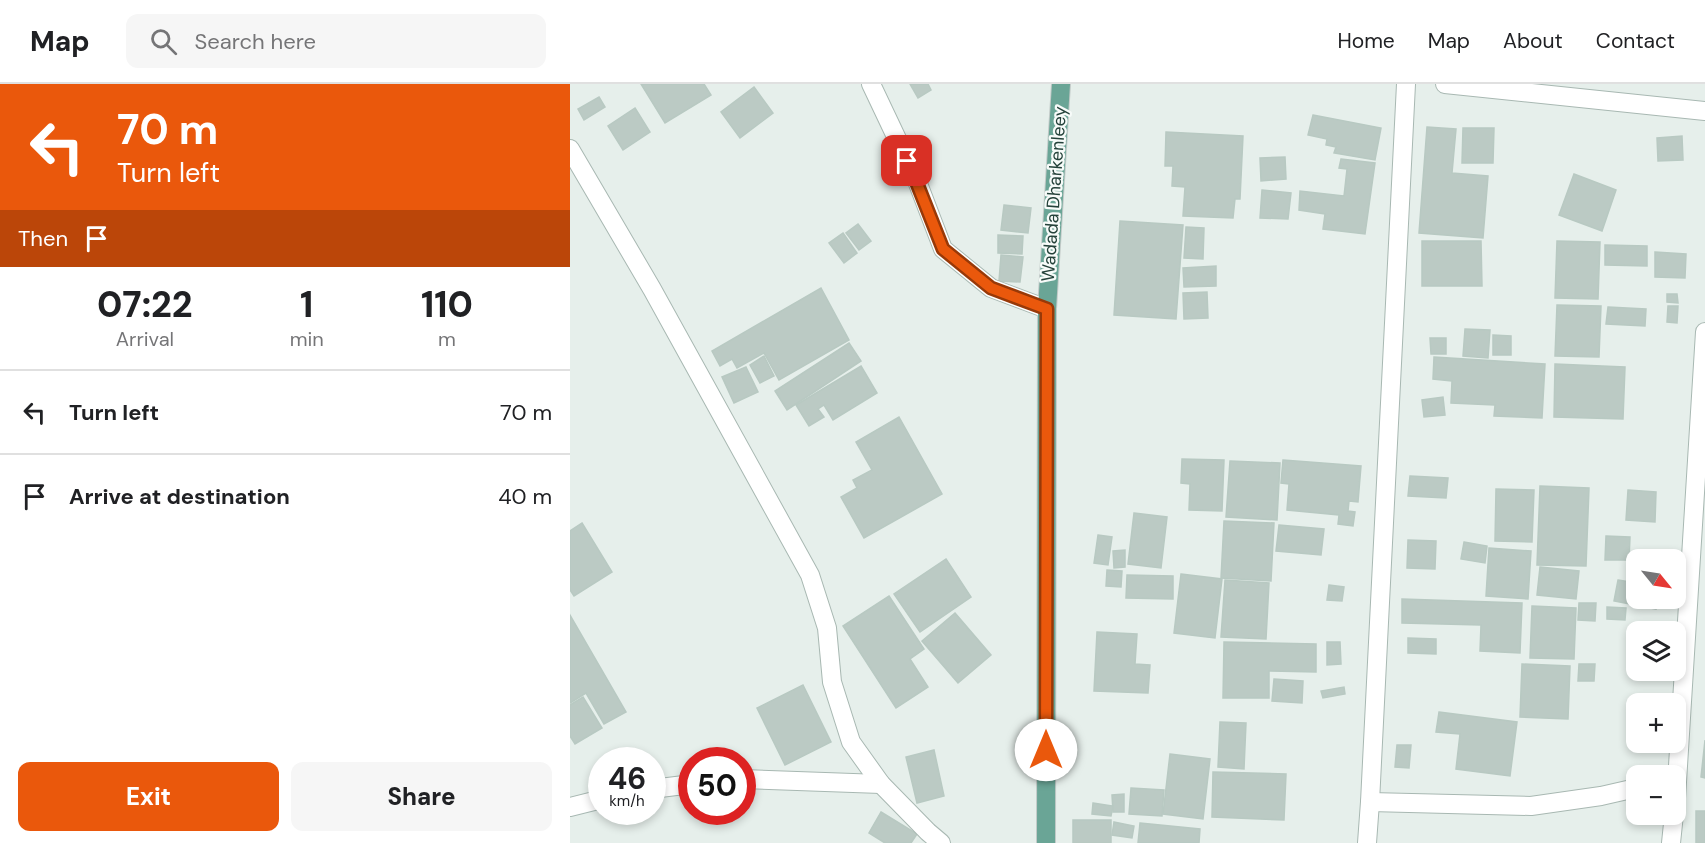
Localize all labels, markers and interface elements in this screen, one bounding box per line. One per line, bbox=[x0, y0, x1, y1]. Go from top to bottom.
search box bbox=[126, 14, 546, 68]
text: Map bbox=[30, 23, 90, 60]
icon: search bbox=[147, 25, 180, 58]
text: Search here bbox=[195, 27, 316, 56]
text: Home bbox=[1337, 27, 1395, 55]
text: Map bbox=[1428, 27, 1470, 55]
text: About bbox=[1503, 27, 1563, 55]
text: Contact bbox=[1596, 27, 1675, 55]
text: 70 m bbox=[117, 102, 218, 157]
street label: Wadada Dharkenleey bbox=[1036, 106, 1072, 282]
icon: left bbox=[18, 108, 96, 186]
pin bbox=[881, 135, 932, 186]
icon: arrive bbox=[890, 144, 923, 177]
text: Turn left bbox=[117, 155, 220, 190]
icon: arrive bbox=[80, 222, 113, 255]
text: Then bbox=[18, 224, 68, 253]
text: 07:22 bbox=[97, 281, 193, 328]
text: 1 bbox=[300, 281, 313, 328]
text: 110 bbox=[421, 281, 473, 328]
text: Arrival bbox=[116, 326, 174, 352]
text: min bbox=[290, 326, 324, 352]
text: m bbox=[438, 326, 456, 352]
icon: left bbox=[18, 396, 51, 429]
text: Turn left bbox=[69, 398, 159, 427]
text: 70 m bbox=[500, 398, 552, 427]
icon: arrive bbox=[18, 480, 51, 513]
text: Arrive at destination bbox=[69, 482, 290, 511]
text: 40 m bbox=[498, 482, 552, 511]
north arrow bbox=[1626, 549, 1686, 609]
map controls bbox=[1626, 549, 1686, 825]
button: layers bbox=[1626, 621, 1686, 681]
button: + bbox=[1626, 693, 1686, 753]
position arrow bbox=[1014, 718, 1078, 782]
speed limit sign: 50 bbox=[678, 747, 756, 825]
text: 46 bbox=[608, 759, 646, 798]
button: Exit bbox=[18, 762, 279, 831]
button: Share bbox=[291, 762, 552, 831]
button: − bbox=[1626, 765, 1686, 825]
text: km/h bbox=[609, 791, 645, 811]

